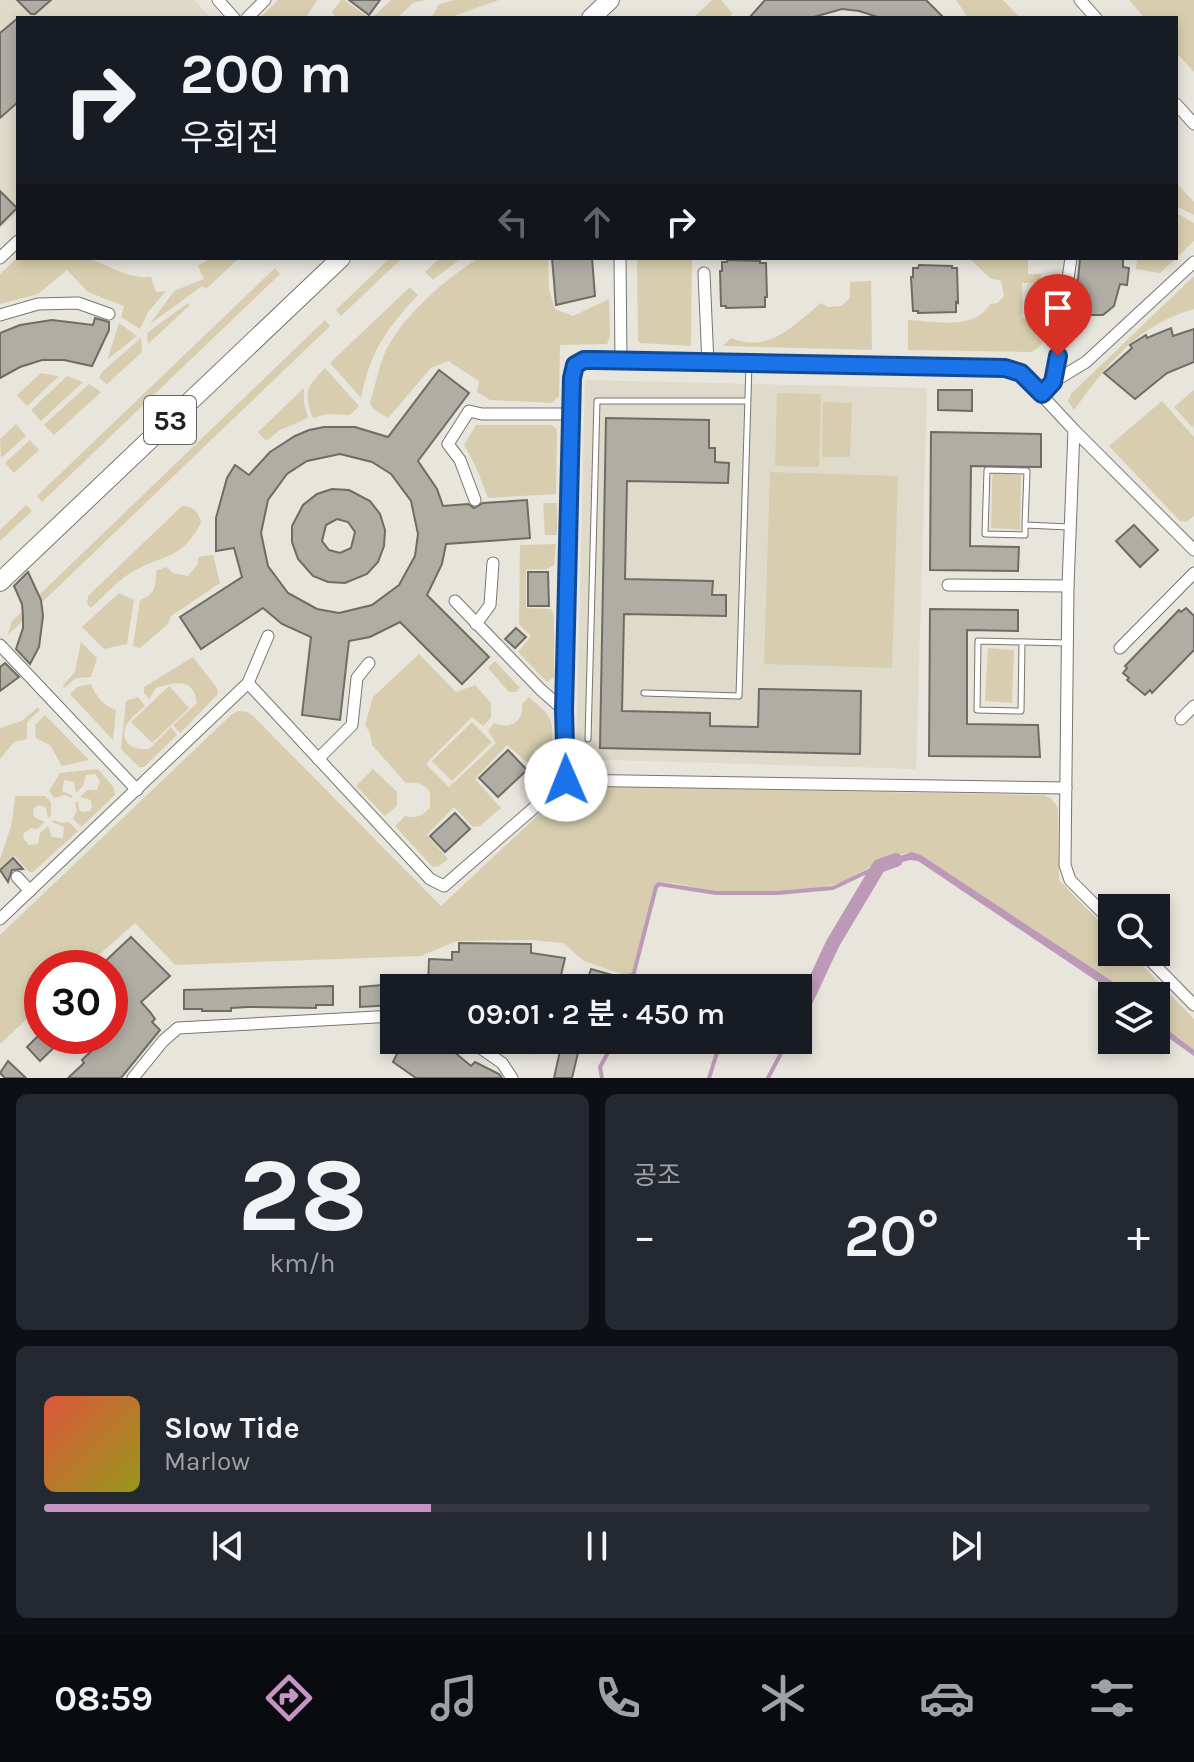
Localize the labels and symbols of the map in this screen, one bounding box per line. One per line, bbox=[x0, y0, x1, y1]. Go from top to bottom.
pin bbox=[1024, 274, 1092, 356]
road number: 53 bbox=[144, 396, 196, 444]
position arrow bbox=[524, 738, 608, 822]
speed limit sign: 30 bbox=[24, 950, 128, 1054]

